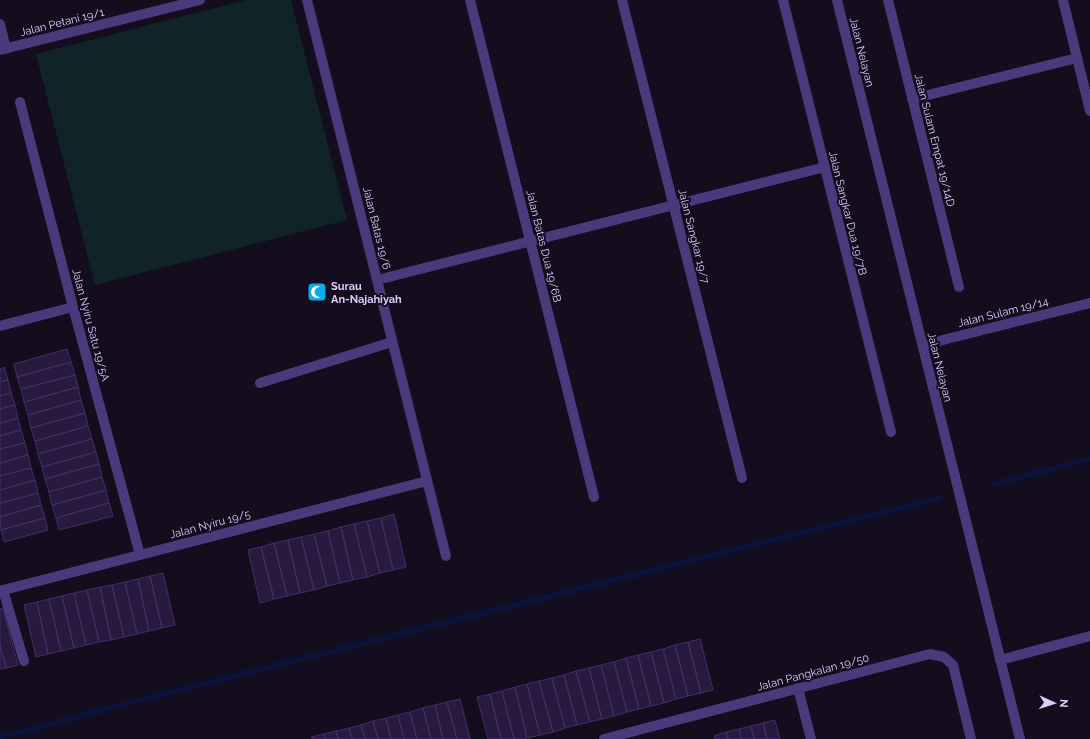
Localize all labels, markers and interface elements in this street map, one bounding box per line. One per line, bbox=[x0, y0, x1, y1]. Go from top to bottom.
street label: Jalan Petani 19/1 bbox=[19, 6, 106, 39]
street label: Jalan Nelayan bbox=[847, 16, 876, 88]
street label: Jalan Sulam Empat 19/14D bbox=[912, 72, 957, 208]
street label: Jalan Sangkar Dua 19/7B bbox=[826, 150, 869, 277]
street label: Jalan Batas 19/6 bbox=[360, 185, 393, 271]
street label: Jalan Sangkar 19/7 bbox=[675, 187, 712, 285]
street label: Jalan Batas Dua 19/6B bbox=[523, 189, 564, 304]
street label: Jalan Nyiru Satu 19/5A bbox=[69, 267, 112, 383]
place label: Surau An-Najahiyah bbox=[331, 280, 402, 306]
mosque icon: Surau An-Najahiyah bbox=[306, 281, 328, 303]
street label: Jalan Sulam 19/14 bbox=[957, 295, 1050, 330]
street label: Jalan Nelayan bbox=[925, 331, 954, 403]
street label: Jalan Nyiru 19/5 bbox=[168, 507, 252, 541]
street label: Jalan Pangkalan 19/50 bbox=[756, 651, 871, 694]
north arrow bbox=[1034, 683, 1074, 723]
text: N bbox=[1057, 699, 1070, 708]

